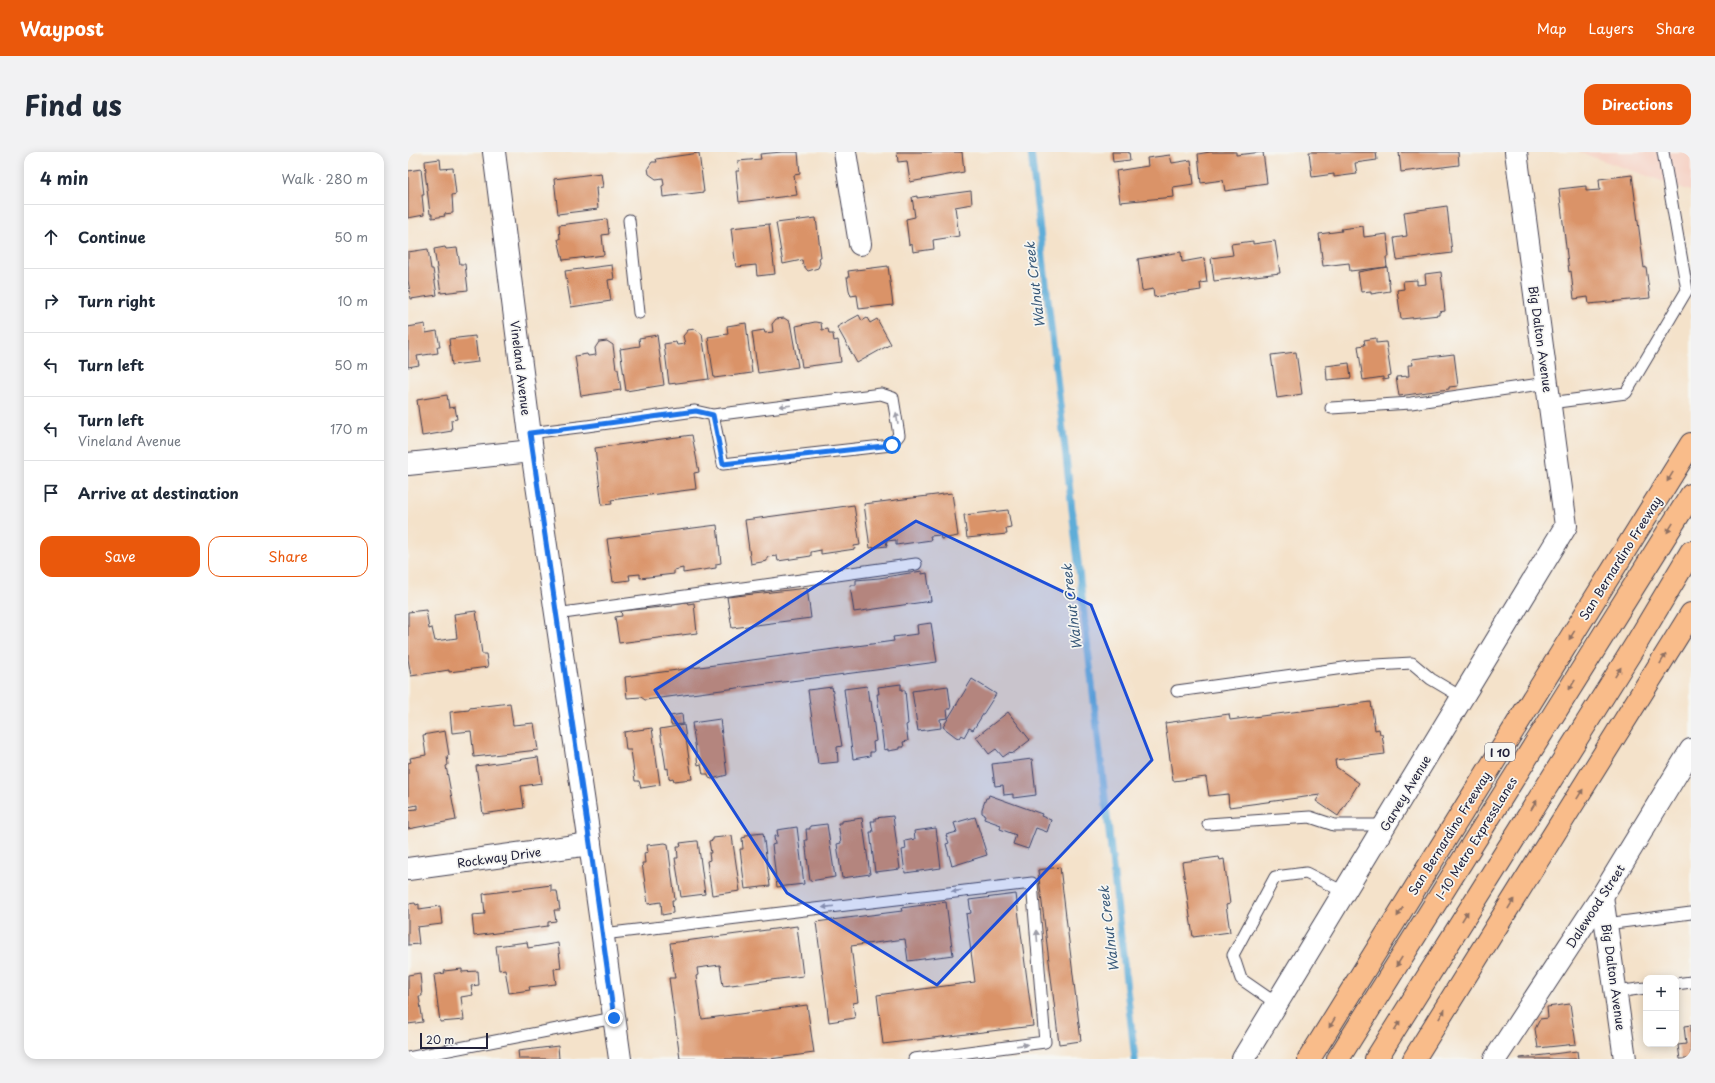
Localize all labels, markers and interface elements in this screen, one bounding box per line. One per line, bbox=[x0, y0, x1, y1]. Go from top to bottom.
text: Waypost bbox=[20, 14, 104, 42]
text: Map bbox=[1537, 18, 1567, 39]
text: Layers bbox=[1589, 18, 1634, 39]
text: Share bbox=[1656, 18, 1695, 39]
text: Find us bbox=[24, 83, 122, 126]
button: Directions bbox=[1584, 84, 1691, 125]
text: 4 min bbox=[40, 165, 88, 191]
text: Walk · 280 m bbox=[281, 169, 368, 188]
text: Continue bbox=[78, 225, 146, 248]
icon: ahead bbox=[40, 226, 62, 248]
text: 50 m bbox=[334, 227, 368, 246]
water label: Walnut Creek bbox=[1019, 240, 1049, 329]
street label: Big Dalton Avenue bbox=[1525, 285, 1557, 394]
text: Turn right bbox=[78, 289, 155, 312]
icon: right bbox=[40, 290, 62, 312]
text: 10 m bbox=[338, 291, 368, 310]
street label: Vineland Avenue bbox=[506, 320, 536, 417]
text: Turn left bbox=[78, 353, 144, 376]
icon: left bbox=[40, 354, 62, 376]
text: 50 m bbox=[334, 355, 368, 374]
one-way arrow bbox=[779, 403, 791, 409]
text: Turn left bbox=[78, 408, 144, 431]
one-way arrow bbox=[894, 412, 900, 425]
icon: left bbox=[40, 418, 62, 440]
text: 170 m bbox=[330, 419, 368, 438]
text: Vineland Avenue bbox=[78, 431, 181, 450]
route start bbox=[883, 436, 901, 454]
one-way arrow bbox=[1667, 472, 1674, 483]
text: Arrive at destination bbox=[78, 481, 239, 504]
icon: arrive bbox=[40, 482, 62, 504]
street label: San Bernardino Freeway bbox=[1574, 493, 1666, 623]
one-way arrow bbox=[1667, 522, 1674, 534]
button: Save bbox=[40, 536, 200, 577]
button: Share bbox=[208, 536, 368, 577]
water label: Walnut Creek bbox=[1056, 562, 1086, 651]
one-way arrow bbox=[1569, 630, 1576, 641]
one-way arrow bbox=[1659, 654, 1667, 664]
one-way arrow bbox=[1615, 666, 1622, 677]
one-way arrow bbox=[1568, 680, 1576, 691]
road number: I 10 bbox=[1485, 743, 1515, 761]
street label: Garvey Avenue bbox=[1375, 751, 1435, 835]
street label: San Bernardino Freeway bbox=[1403, 768, 1495, 898]
street label: I-10 Metro ExpressLanes bbox=[1431, 773, 1521, 903]
one-way arrow bbox=[1576, 789, 1584, 799]
one-way arrow bbox=[1531, 799, 1538, 811]
street label: Rockway Drive bbox=[456, 842, 542, 872]
street label: Dalewood Street bbox=[1561, 861, 1629, 951]
water label: Walnut Creek bbox=[1093, 884, 1123, 973]
one-way arrow bbox=[951, 888, 963, 895]
one-way arrow bbox=[1507, 899, 1515, 909]
one-way arrow bbox=[822, 904, 834, 910]
one-way arrow bbox=[1397, 906, 1404, 918]
one-way arrow bbox=[1462, 910, 1469, 921]
street label: Big Dalton Avenue bbox=[1598, 923, 1630, 1032]
one-way arrow bbox=[1033, 930, 1040, 942]
one-way arrow bbox=[1395, 957, 1403, 967]
map controls bbox=[1643, 975, 1679, 1047]
button: + bbox=[1643, 975, 1679, 1011]
route end bbox=[605, 1009, 623, 1027]
one-way arrow bbox=[1438, 1009, 1446, 1019]
button: − bbox=[1643, 1011, 1679, 1047]
one-way arrow bbox=[1328, 1017, 1335, 1029]
one-way arrow bbox=[1393, 1020, 1400, 1032]
scale bar bbox=[420, 1031, 488, 1050]
text: 20 m bbox=[426, 1031, 454, 1048]
one-way arrow bbox=[1016, 1042, 1028, 1049]

